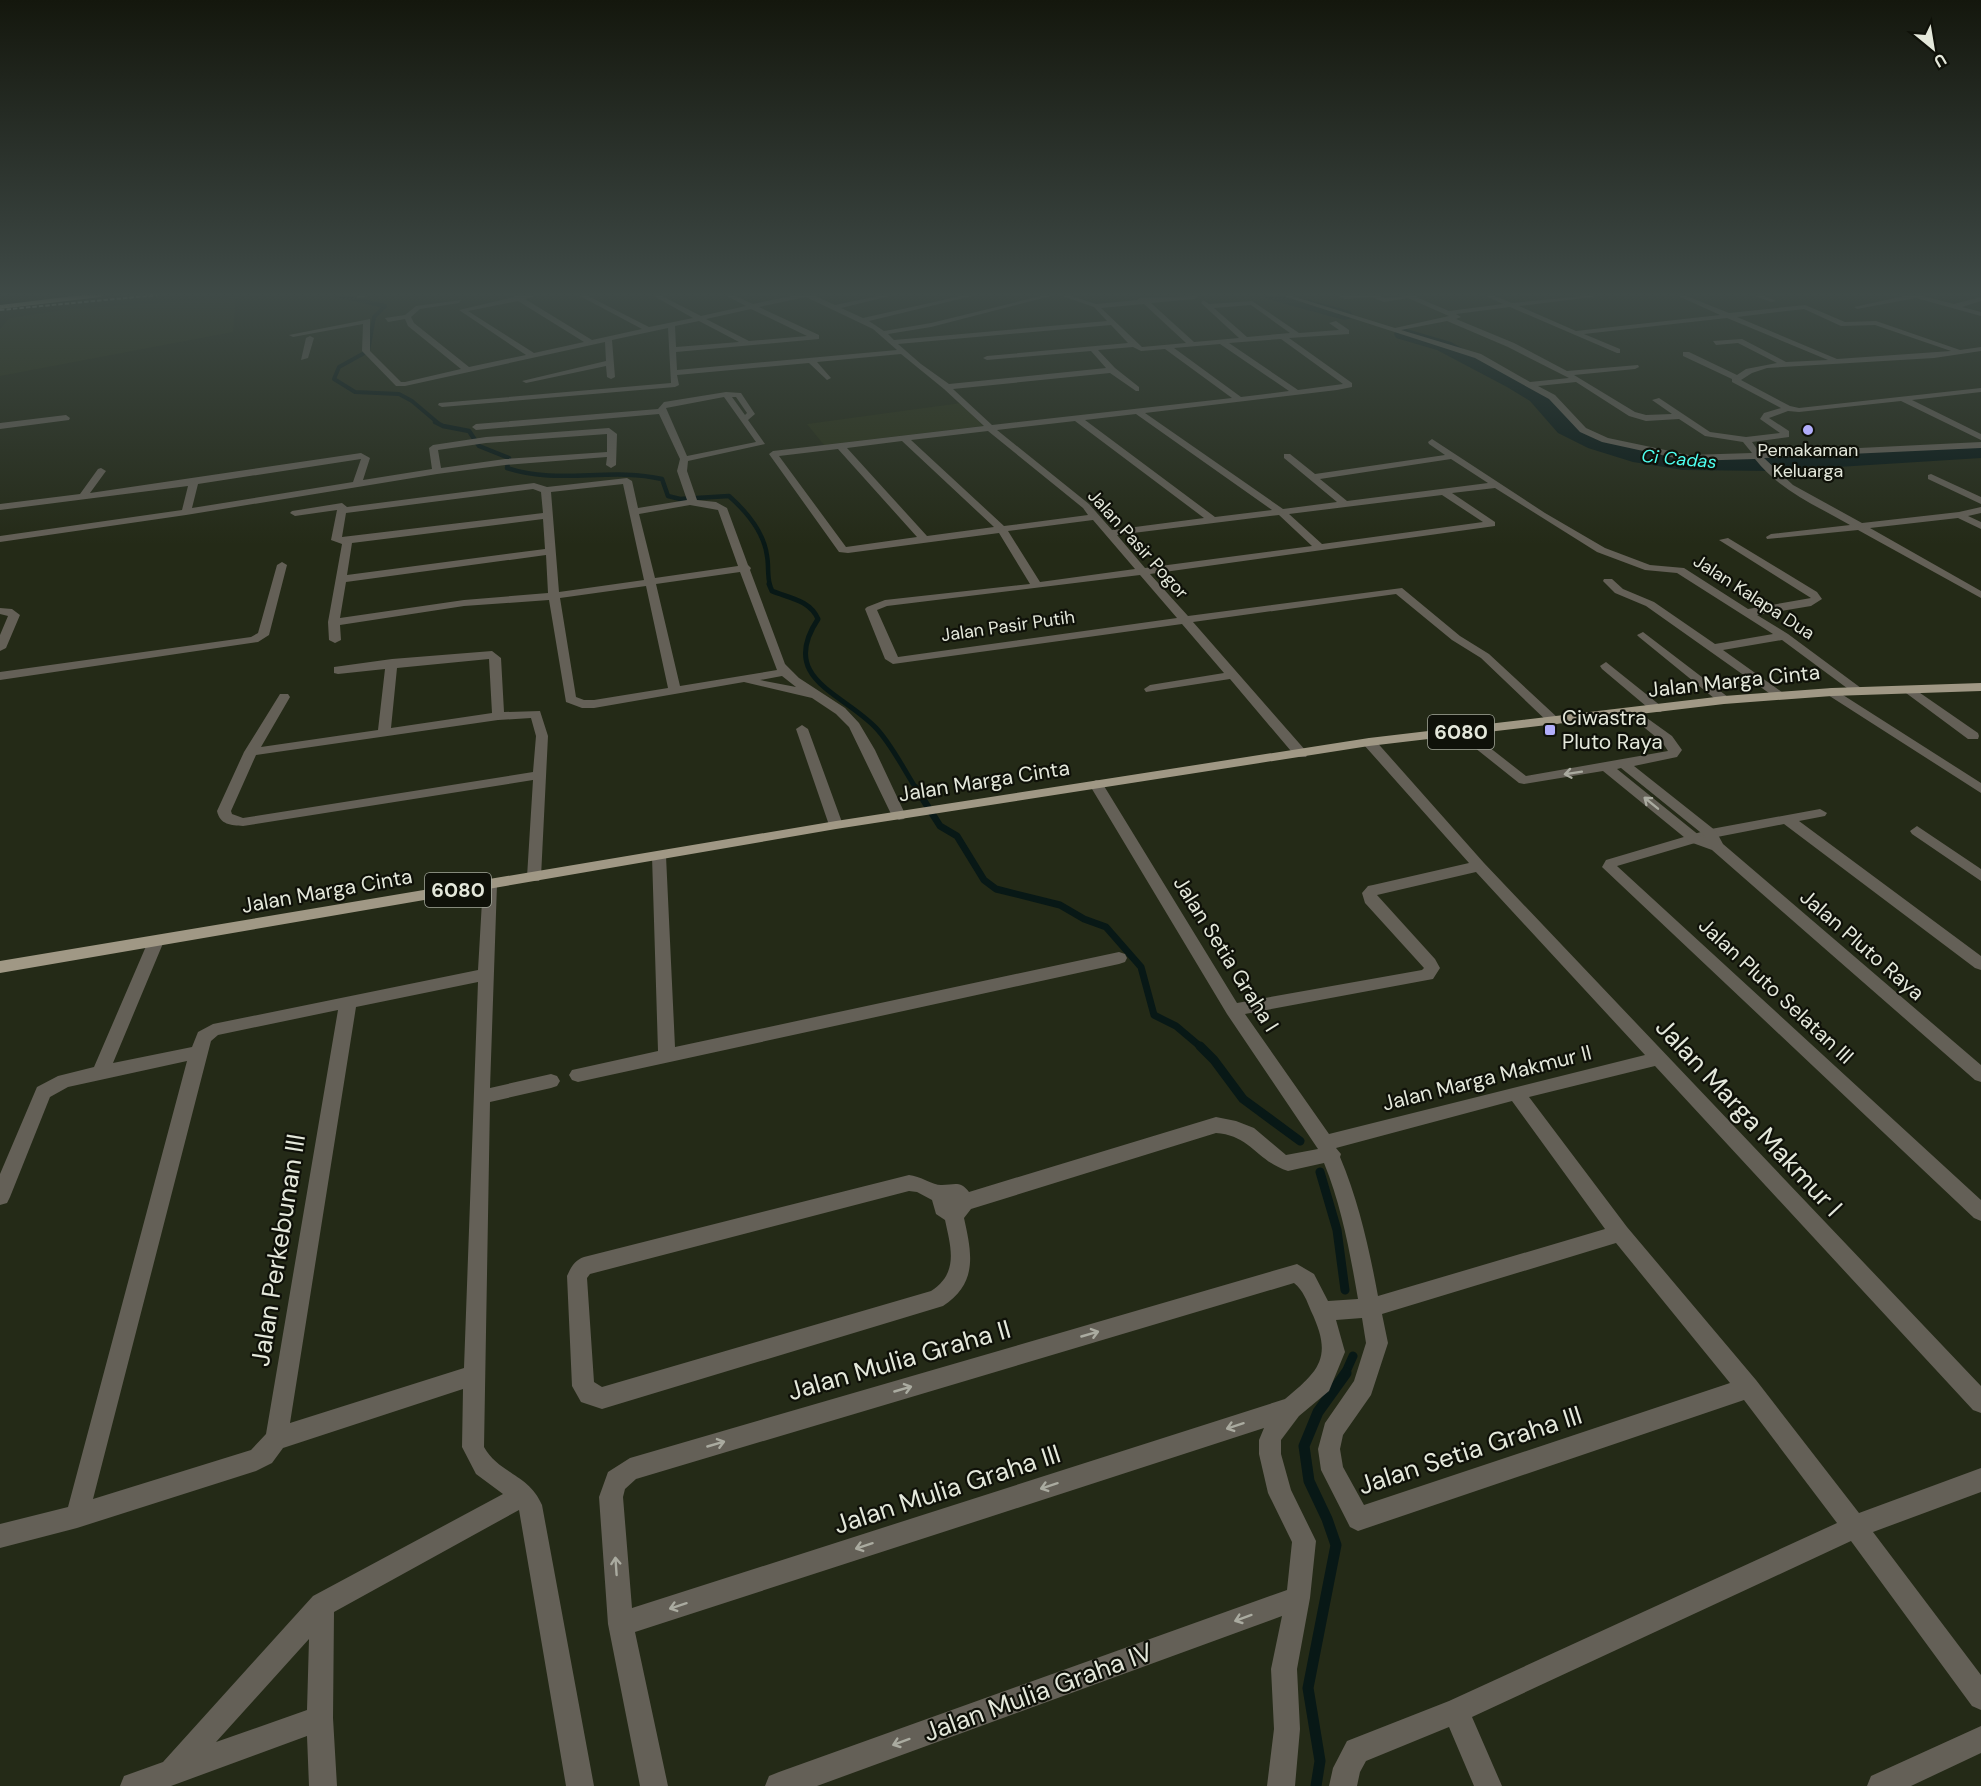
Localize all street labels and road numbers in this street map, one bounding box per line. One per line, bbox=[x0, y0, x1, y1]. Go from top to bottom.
street label: Jalan Pasir Pogor bbox=[1082, 484, 1194, 604]
street label: Jalan Kalapa Dua bbox=[1689, 549, 1819, 645]
street label: Jalan Pasir Putih bbox=[940, 605, 1076, 647]
street label: Jalan Marga Cinta bbox=[1647, 658, 1821, 704]
road number: 6080 bbox=[1428, 715, 1494, 749]
street label: Jalan Marga Cinta bbox=[896, 754, 1072, 808]
street label: Jalan Marga Cinta bbox=[239, 862, 415, 920]
street label: Jalan Setia Graha I bbox=[1167, 871, 1285, 1037]
road number: 6080 bbox=[425, 873, 491, 907]
street label: Jalan Pluto Raya bbox=[1794, 883, 1930, 1007]
street label: Jalan Pluto Selatan III bbox=[1692, 912, 1860, 1070]
street label: Jalan Marga Makmur I bbox=[1648, 1010, 1850, 1224]
street label: Jalan Marga Makmur II bbox=[1379, 1038, 1595, 1118]
street label: Jalan Perkebunan III bbox=[243, 1131, 313, 1369]
street label: Jalan Mulia Graha II bbox=[784, 1312, 1014, 1408]
street label: Jalan Setia Graha III bbox=[1354, 1398, 1586, 1502]
street label: Jalan Mulia Graha III bbox=[829, 1436, 1065, 1542]
street label: Jalan Mulia Graha IV bbox=[919, 1635, 1157, 1749]

